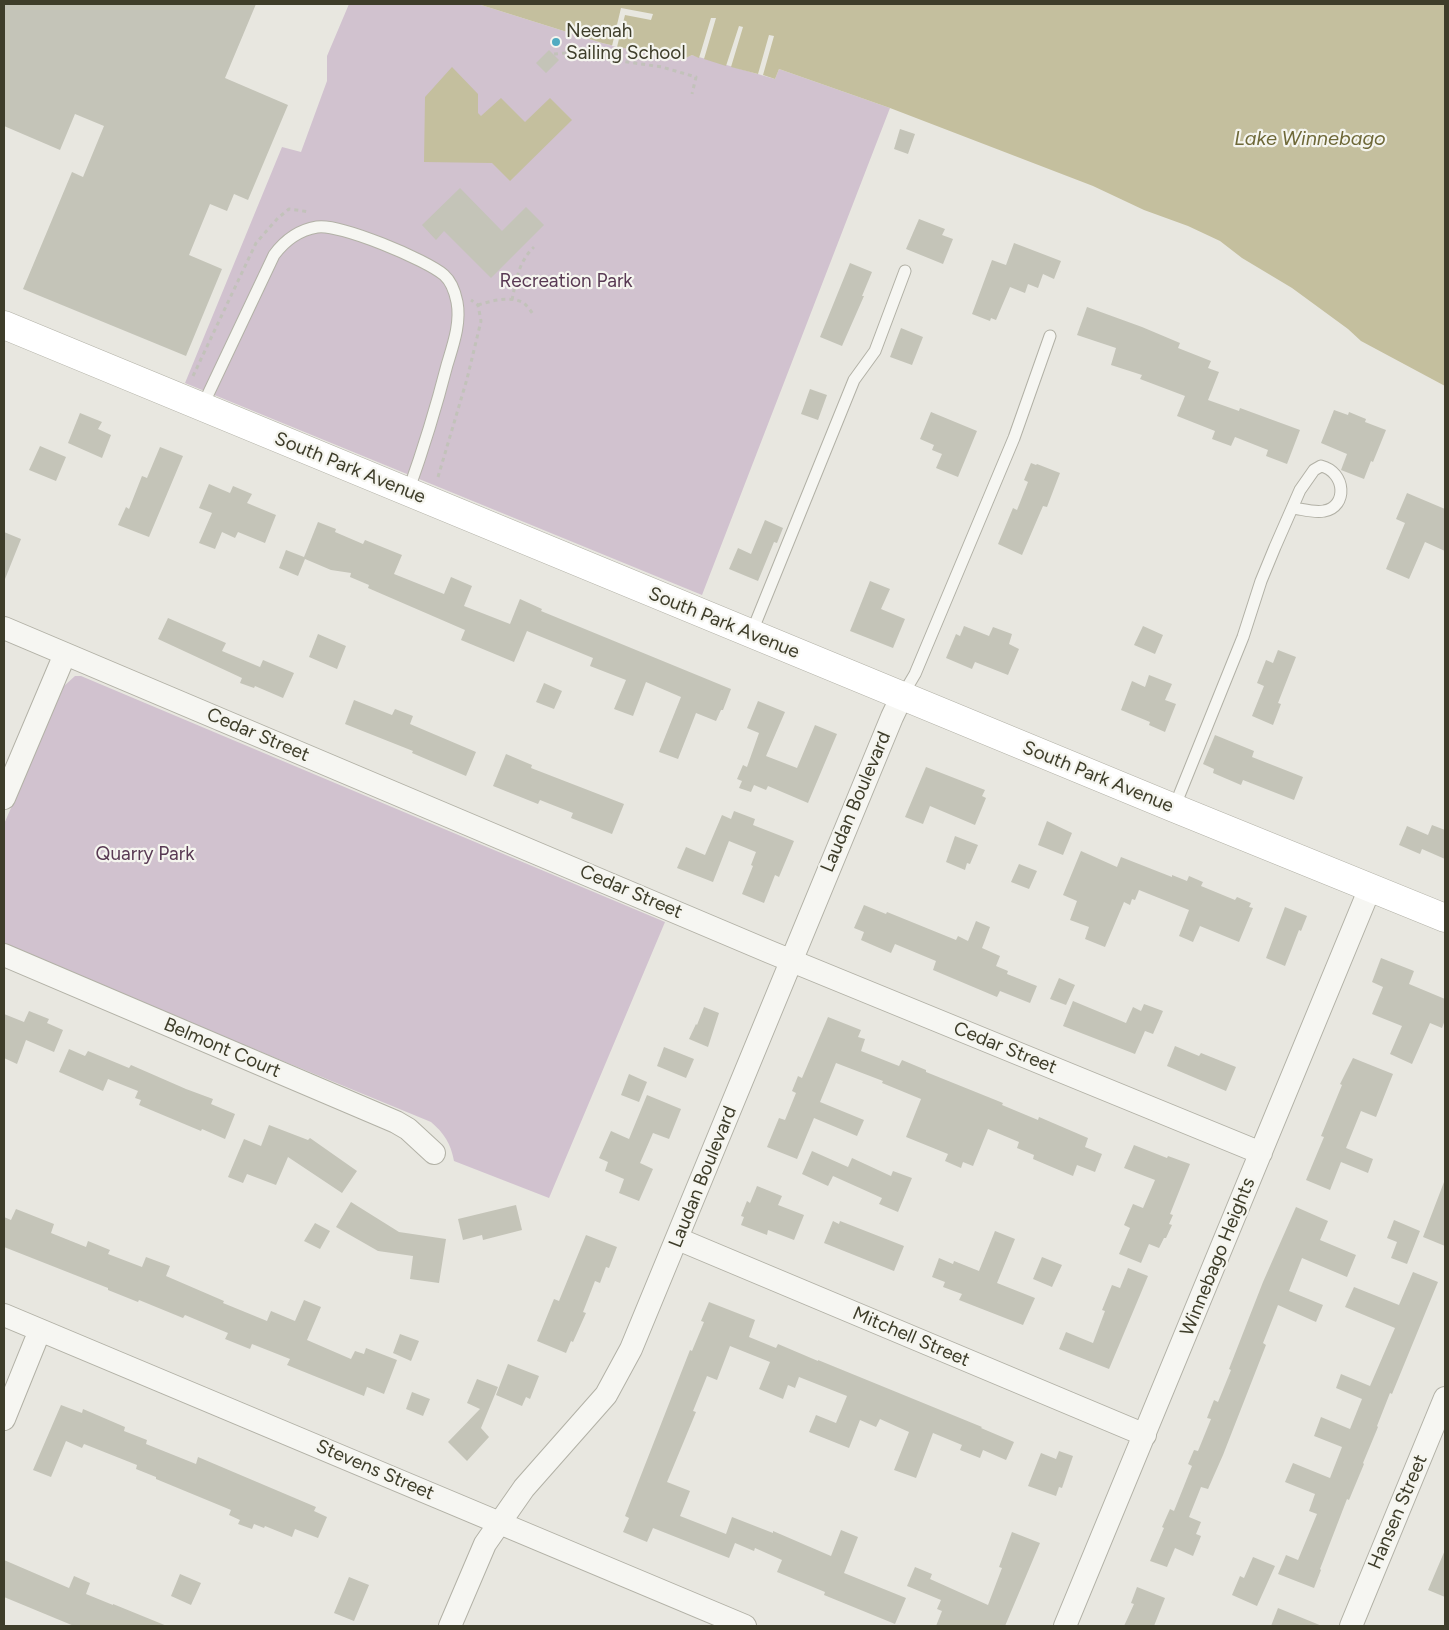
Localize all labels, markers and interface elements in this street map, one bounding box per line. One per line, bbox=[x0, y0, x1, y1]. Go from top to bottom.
place label: Neenah Sailing School bbox=[566, 20, 686, 64]
marker: Neenah Sailing School bbox=[550, 36, 562, 48]
water label: Lake Winnebago bbox=[1234, 127, 1386, 151]
park label: Recreation Park bbox=[499, 270, 633, 292]
street label: South Park Avenue bbox=[271, 427, 429, 509]
street label: South Park Avenue bbox=[645, 582, 803, 664]
street label: Cedar Street bbox=[203, 703, 313, 767]
street label: Laudan Boulevard bbox=[816, 728, 896, 876]
street label: South Park Avenue bbox=[1019, 736, 1177, 818]
park label: Quarry Park bbox=[96, 843, 194, 865]
street label: Cedar Street bbox=[576, 860, 686, 924]
street label: Belmont Court bbox=[160, 1013, 284, 1083]
street label: Cedar Street bbox=[950, 1017, 1060, 1079]
street label: Laudan Boulevard bbox=[664, 1103, 742, 1251]
street label: Winnebago Heights bbox=[1176, 1174, 1260, 1340]
street label: Mitchell Street bbox=[849, 1302, 973, 1372]
street label: Stevens Street bbox=[312, 1435, 438, 1505]
street label: Hansen Street bbox=[1364, 1451, 1432, 1573]

